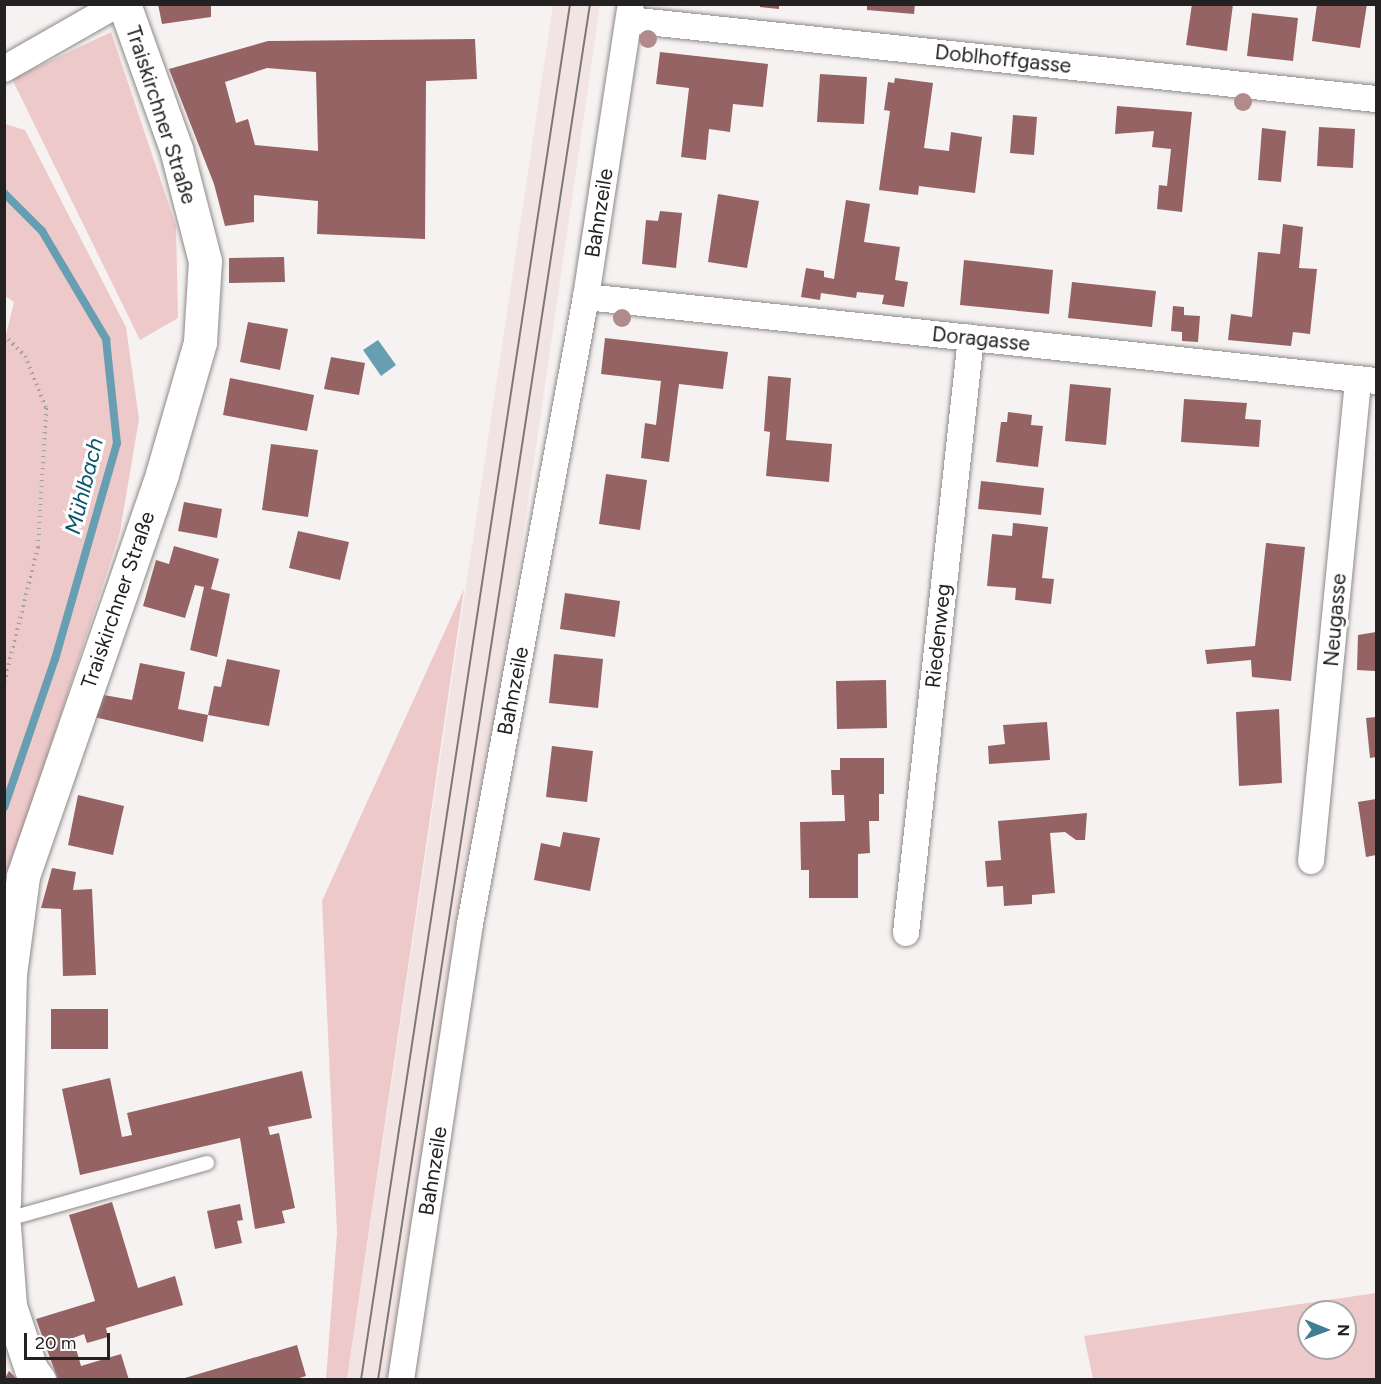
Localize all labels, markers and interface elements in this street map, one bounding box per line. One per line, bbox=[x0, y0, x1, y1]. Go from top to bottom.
street label: Traiskirchner Straße bbox=[120, 23, 202, 207]
street label: Doblhoffgasse bbox=[934, 39, 1072, 79]
street label: Bahnzeile bbox=[580, 167, 618, 259]
street label: Doragasse bbox=[931, 321, 1031, 357]
water label: Mühlbach bbox=[59, 435, 109, 537]
street label: Traiskirchner Straße bbox=[76, 508, 160, 692]
street label: Neugasse bbox=[1318, 572, 1352, 668]
street label: Riedenweg bbox=[920, 583, 956, 689]
street label: Bahnzeile bbox=[492, 645, 534, 737]
street label: Bahnzeile bbox=[414, 1125, 452, 1217]
north arrow bbox=[1297, 1300, 1357, 1360]
scale bar bbox=[27, 1321, 112, 1359]
text: N bbox=[1334, 1324, 1353, 1337]
text: 20 m bbox=[35, 1332, 76, 1354]

